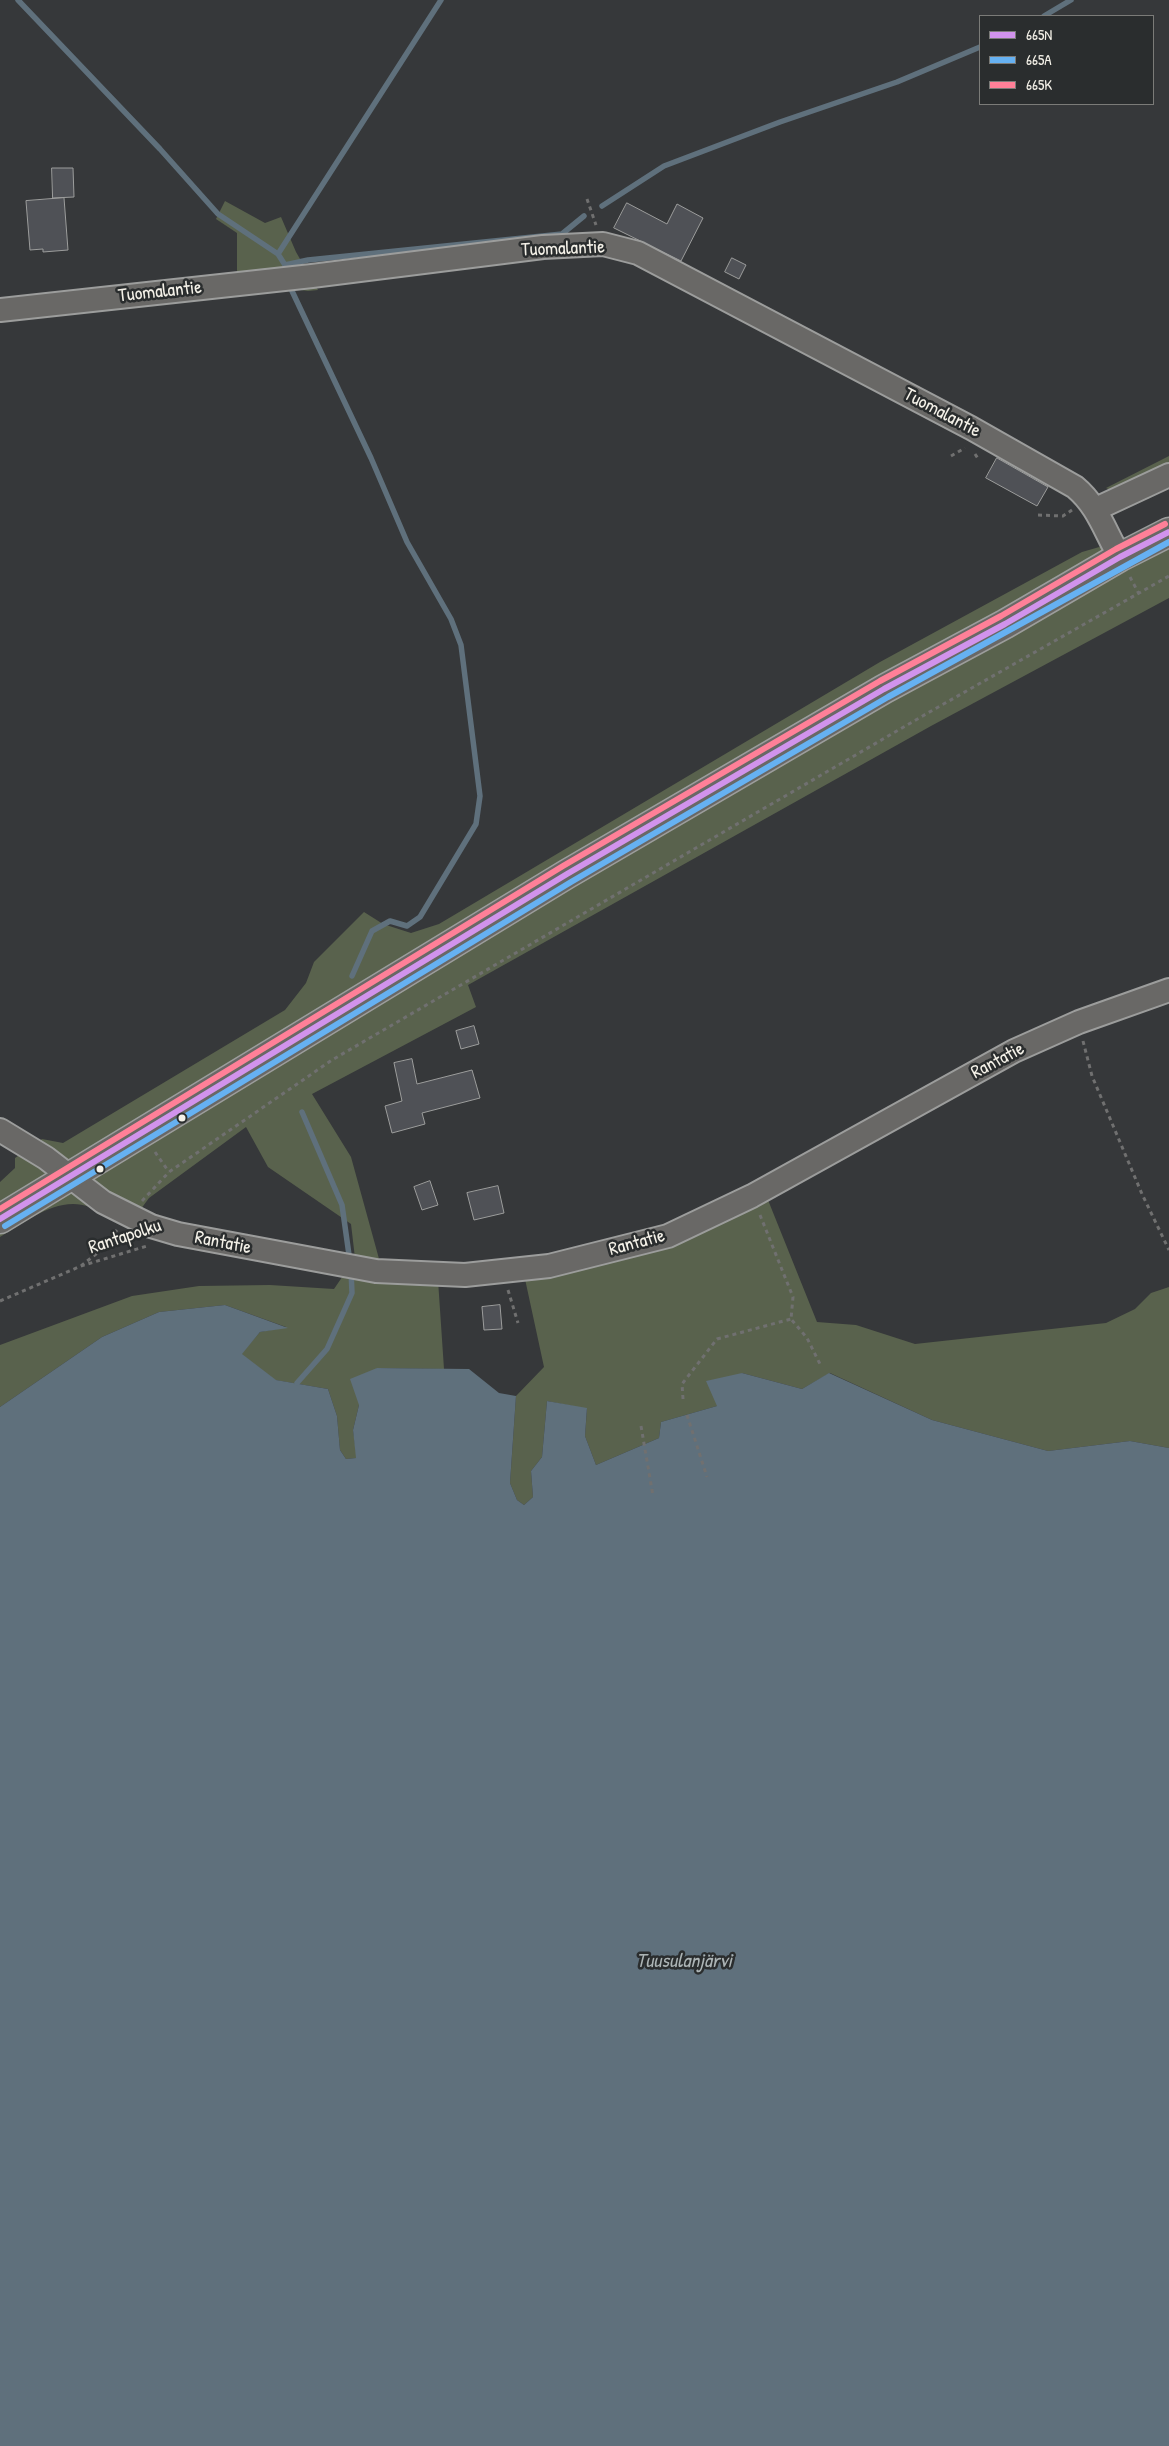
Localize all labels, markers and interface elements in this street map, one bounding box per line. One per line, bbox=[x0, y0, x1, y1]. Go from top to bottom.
legend bbox=[979, 15, 1154, 105]
text: 665N bbox=[1026, 24, 1052, 45]
text: 665A bbox=[1026, 49, 1052, 70]
text: 665K bbox=[1026, 74, 1052, 95]
street label: Tuomalantie bbox=[521, 236, 605, 262]
street label: Tuomalantie bbox=[117, 276, 203, 308]
street label: Tuomalantie bbox=[900, 383, 984, 443]
street label: Rantatie bbox=[967, 1038, 1029, 1084]
unlabelled marker bbox=[177, 1113, 187, 1123]
unlabelled marker bbox=[95, 1164, 105, 1174]
street label: Rantapolku bbox=[86, 1215, 164, 1259]
street label: Rantatie bbox=[607, 1225, 667, 1261]
street label: Rantatie bbox=[193, 1226, 253, 1260]
water label: Tuusulanjärvi bbox=[636, 1950, 732, 1974]

